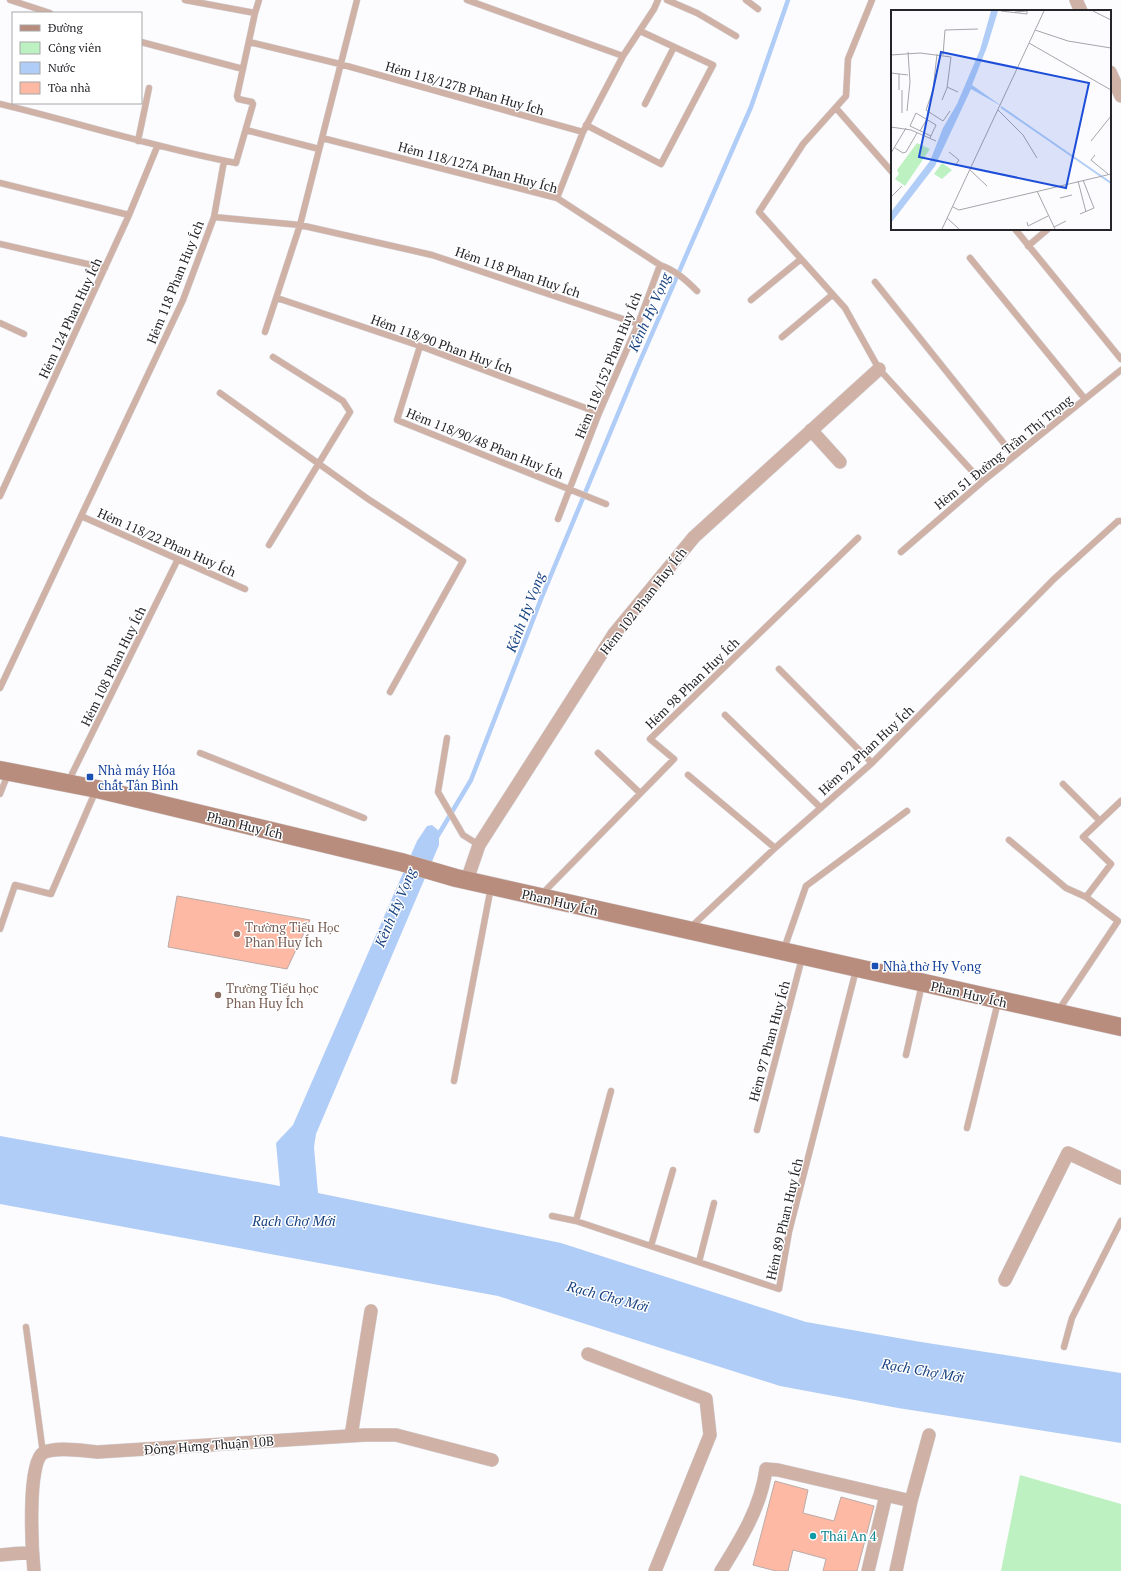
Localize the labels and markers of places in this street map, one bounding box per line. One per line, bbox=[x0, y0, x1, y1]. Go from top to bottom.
place label: Nhà máy Hóa chất Tân Bình bbox=[98, 761, 179, 794]
marker: Nhà máy Hóa chất Tân Bình bbox=[85, 772, 95, 782]
place label: Trường Tiểu Học Phan Huy Ích bbox=[245, 918, 340, 951]
marker: Trường Tiểu Học Phan Huy Ích bbox=[232, 929, 242, 939]
place label: Nhà thờ Hy Vọng bbox=[883, 957, 981, 975]
marker: Nhà thờ Hy Vọng bbox=[870, 961, 880, 971]
place label: Trường Tiểu học Phan Huy Ích bbox=[226, 979, 319, 1012]
marker: Trường Tiểu học Phan Huy Ích bbox=[213, 990, 223, 1000]
place label: Thái An 4 bbox=[821, 1527, 877, 1545]
marker: Thái An 4 bbox=[808, 1531, 818, 1541]

